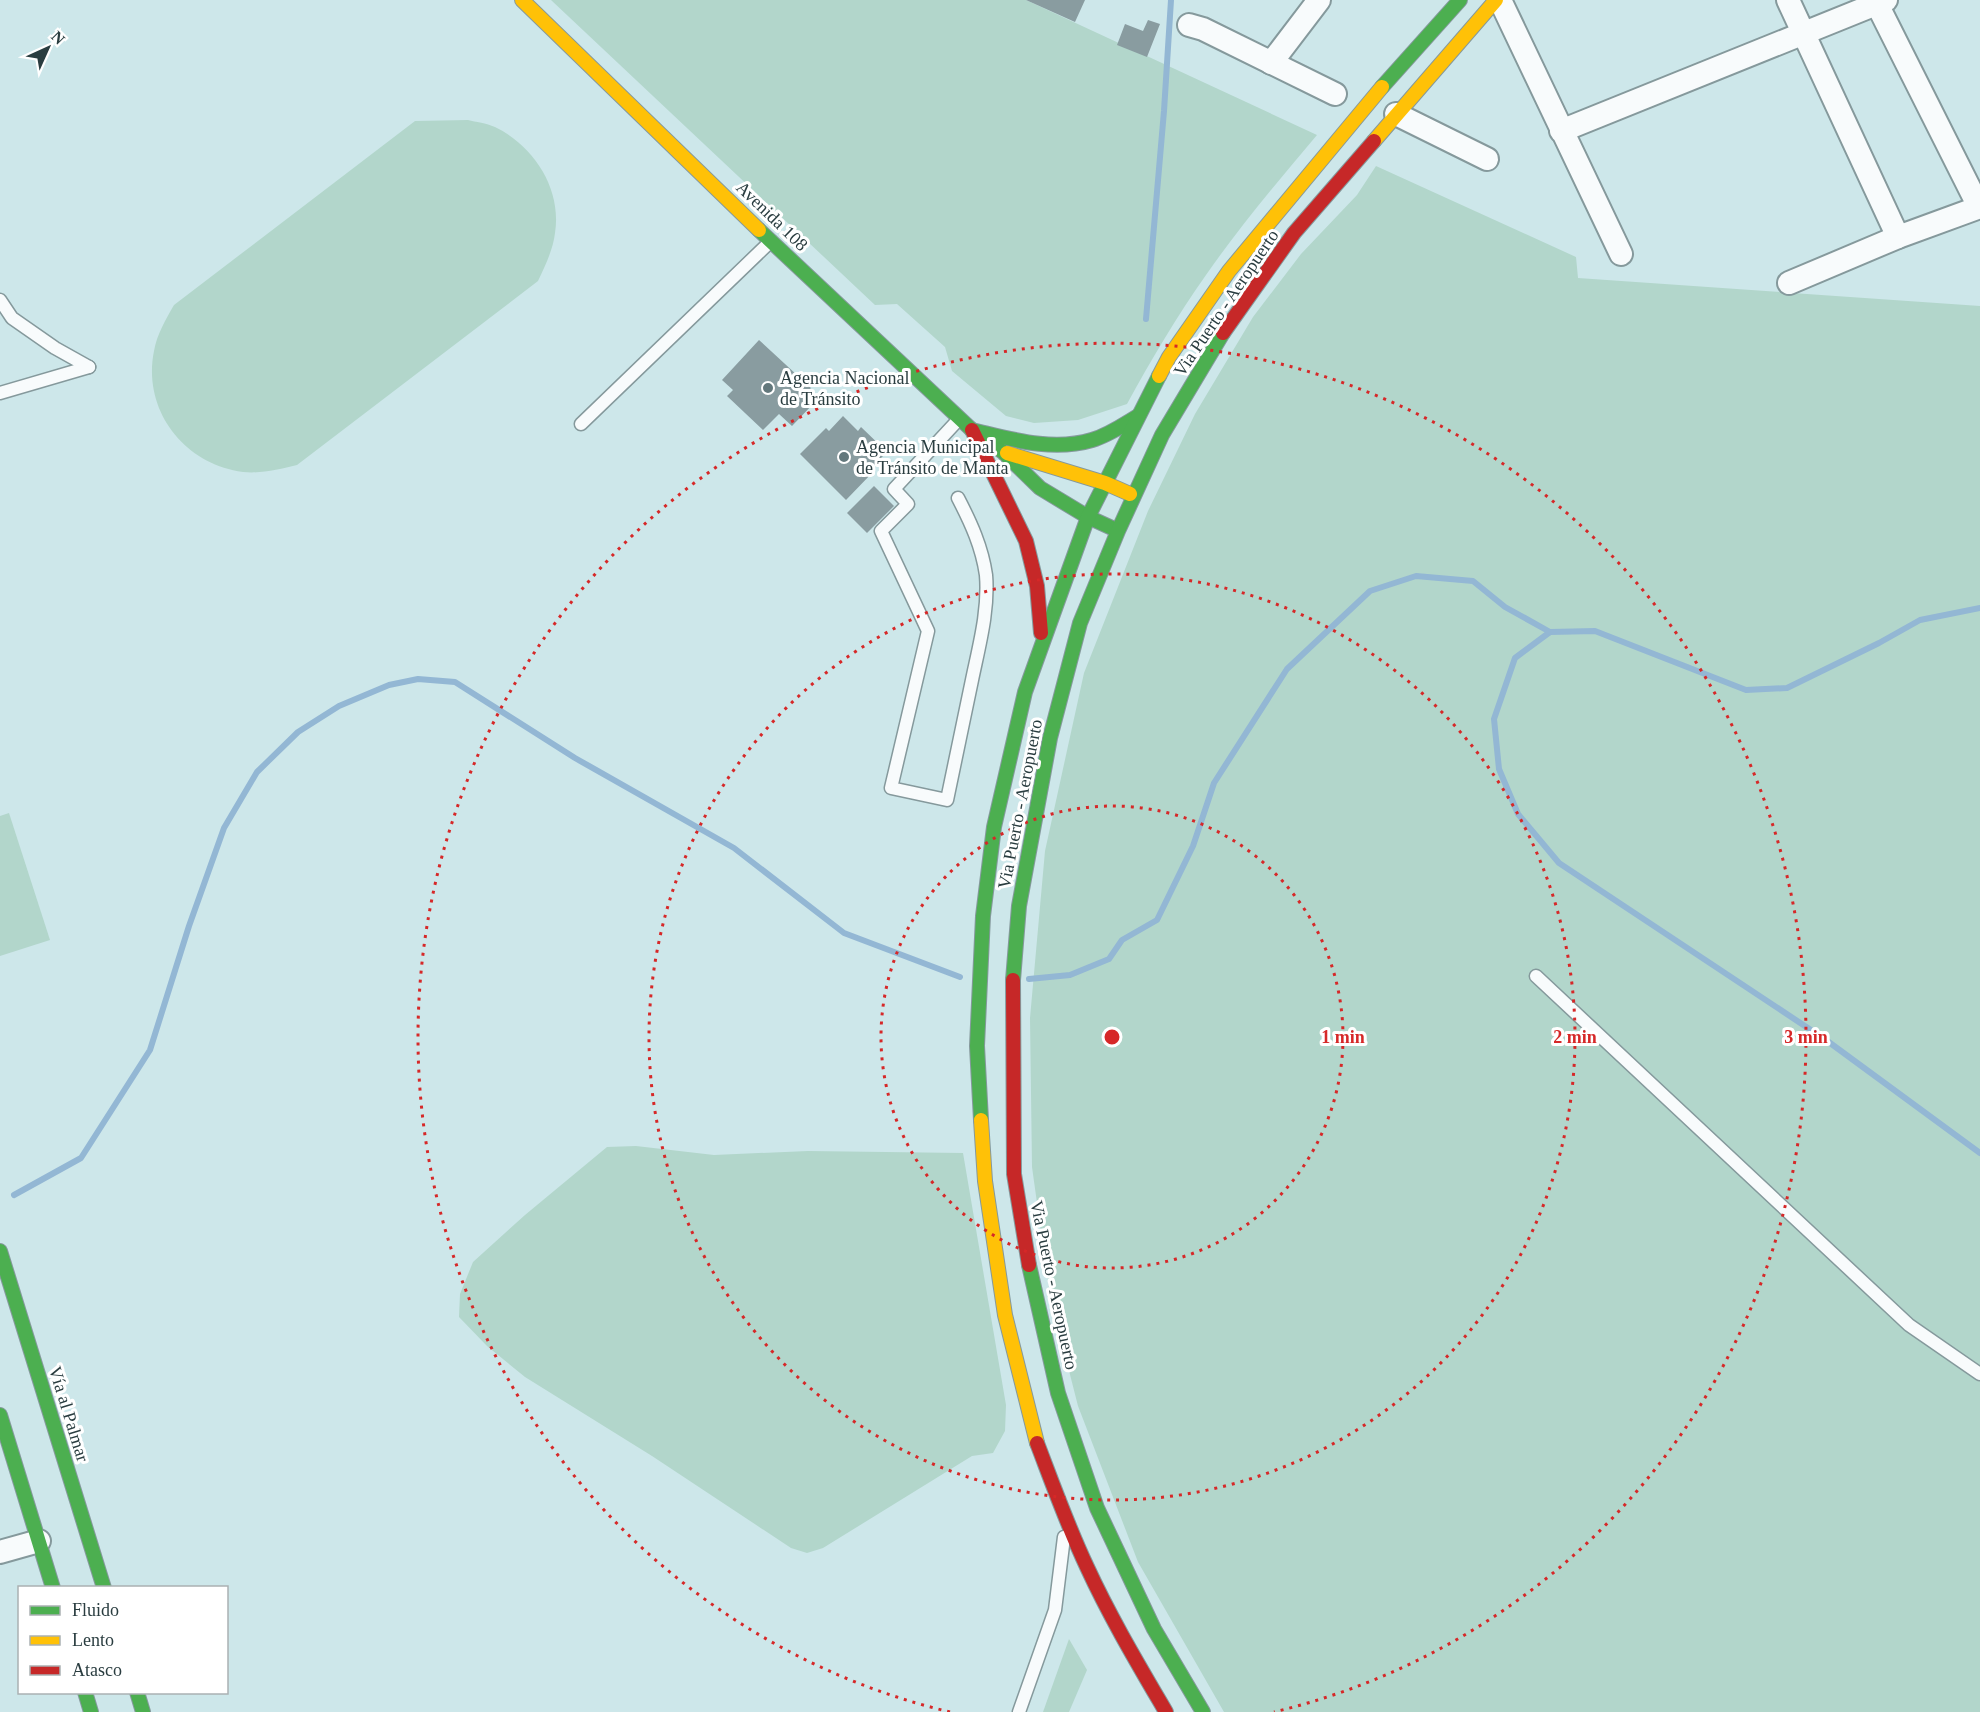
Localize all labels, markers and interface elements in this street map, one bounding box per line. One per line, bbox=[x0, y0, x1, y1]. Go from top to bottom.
north arrow bbox=[18, 18, 78, 78]
text: N bbox=[48, 28, 69, 48]
street label: Avenida 108 bbox=[732, 177, 812, 255]
street label: Via Puerto - Aeropuerto bbox=[1170, 226, 1282, 380]
place label: Agencia Nacional de Tránsito bbox=[780, 368, 909, 409]
marker: Agencia Nacional de Tránsito bbox=[761, 381, 775, 395]
place label: Agencia Municipal de Tránsito de Manta bbox=[856, 437, 1009, 478]
marker: Agencia Municipal de Tránsito de Manta bbox=[837, 450, 851, 464]
street label: Via Puerto - Aeropuerto bbox=[994, 717, 1046, 891]
centre of rings bbox=[1102, 1027, 1122, 1047]
text: 1 min bbox=[1321, 1027, 1365, 1047]
text: 2 min bbox=[1553, 1027, 1597, 1047]
text: 3 min bbox=[1784, 1027, 1828, 1047]
street label: Via Puerto - Aeropuerto bbox=[1026, 1199, 1082, 1371]
street label: Vía al Palmar bbox=[45, 1364, 93, 1464]
legend bbox=[18, 1586, 228, 1694]
text: Fluido bbox=[72, 1600, 119, 1620]
text: Lento bbox=[72, 1630, 114, 1650]
text: Atasco bbox=[72, 1660, 122, 1680]

